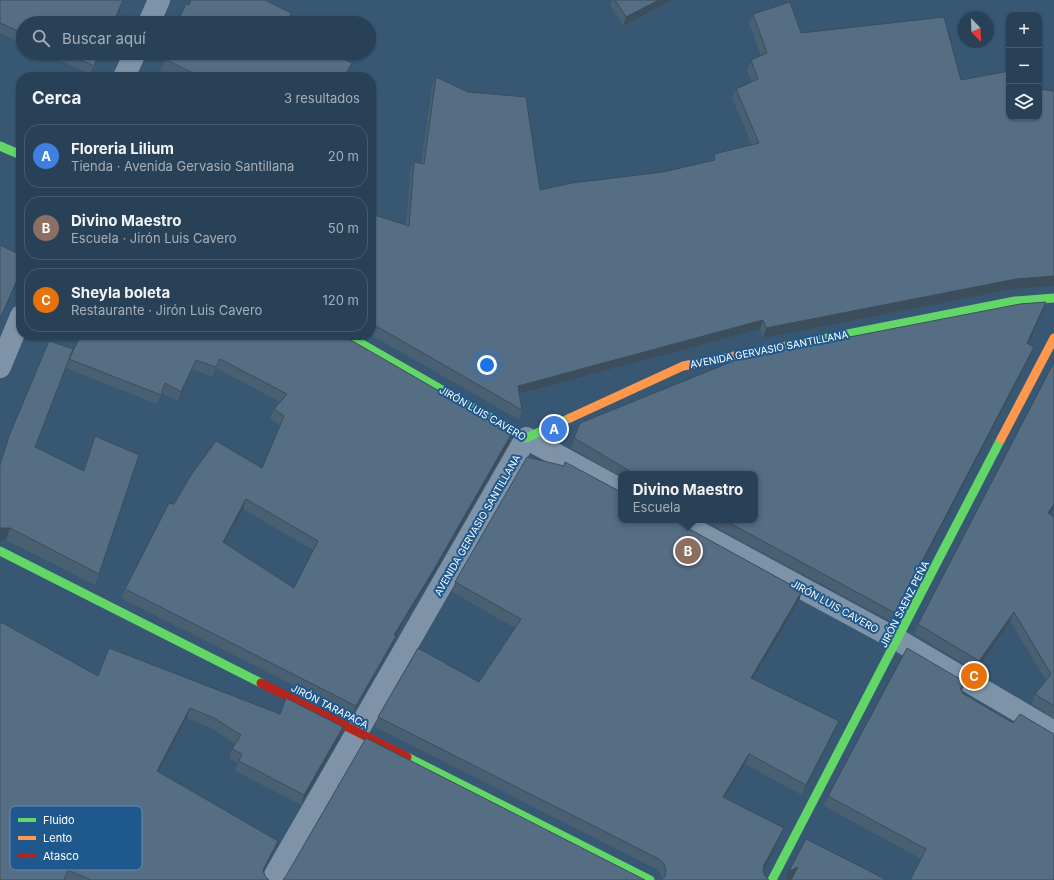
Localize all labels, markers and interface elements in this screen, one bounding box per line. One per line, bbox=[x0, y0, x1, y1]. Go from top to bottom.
north arrow bbox=[958, 12, 994, 48]
map controls bbox=[1006, 12, 1042, 120]
button: + bbox=[1006, 12, 1042, 48]
search box bbox=[16, 16, 376, 60]
icon: search bbox=[30, 27, 52, 49]
text: Buscar aquí bbox=[62, 29, 146, 48]
button: − bbox=[1006, 48, 1042, 84]
button: layers bbox=[1006, 84, 1042, 120]
text: Cerca bbox=[32, 88, 81, 108]
text: 3 resultados bbox=[284, 90, 360, 106]
text: Floreria Lilium bbox=[71, 139, 174, 158]
text: A bbox=[41, 148, 51, 164]
text: 20 m bbox=[328, 148, 359, 164]
text: Tienda · Avenida Gervasio Santillana bbox=[71, 158, 294, 174]
text: Divino Maestro bbox=[71, 211, 182, 230]
text: B bbox=[42, 220, 50, 236]
text: 50 m bbox=[328, 220, 359, 236]
text: Escuela · Jirón Luis Cavero bbox=[71, 230, 237, 246]
text: Sheyla boleta bbox=[71, 283, 170, 302]
text: C bbox=[41, 292, 51, 308]
text: 120 m bbox=[323, 292, 359, 308]
text: Restaurante · Jirón Luis Cavero bbox=[71, 302, 262, 318]
street label: AVENIDA GERVASIO SANTILLANA bbox=[689, 328, 849, 370]
your location bbox=[477, 355, 497, 375]
street label: JIRÓN LUIS CAVERO bbox=[437, 382, 529, 443]
pin: A bbox=[541, 414, 567, 444]
street label: AVENIDA GERVASIO SANTILLANA bbox=[432, 452, 522, 598]
popup bbox=[618, 471, 758, 523]
text: Divino Maestro bbox=[633, 480, 743, 499]
text: Escuela bbox=[633, 499, 681, 515]
pin: B bbox=[675, 536, 701, 566]
street label: JIRÓN SAENZ PEÑA bbox=[876, 558, 931, 649]
street label: JIRÓN LUIS CAVERO bbox=[789, 576, 882, 635]
pin: C bbox=[961, 661, 987, 691]
street label: JIRÓN TARAPACA bbox=[289, 680, 371, 731]
legend bbox=[10, 806, 142, 870]
text: Fluido bbox=[43, 813, 75, 827]
text: Lento bbox=[43, 831, 73, 845]
text: Atasco bbox=[43, 849, 79, 863]

